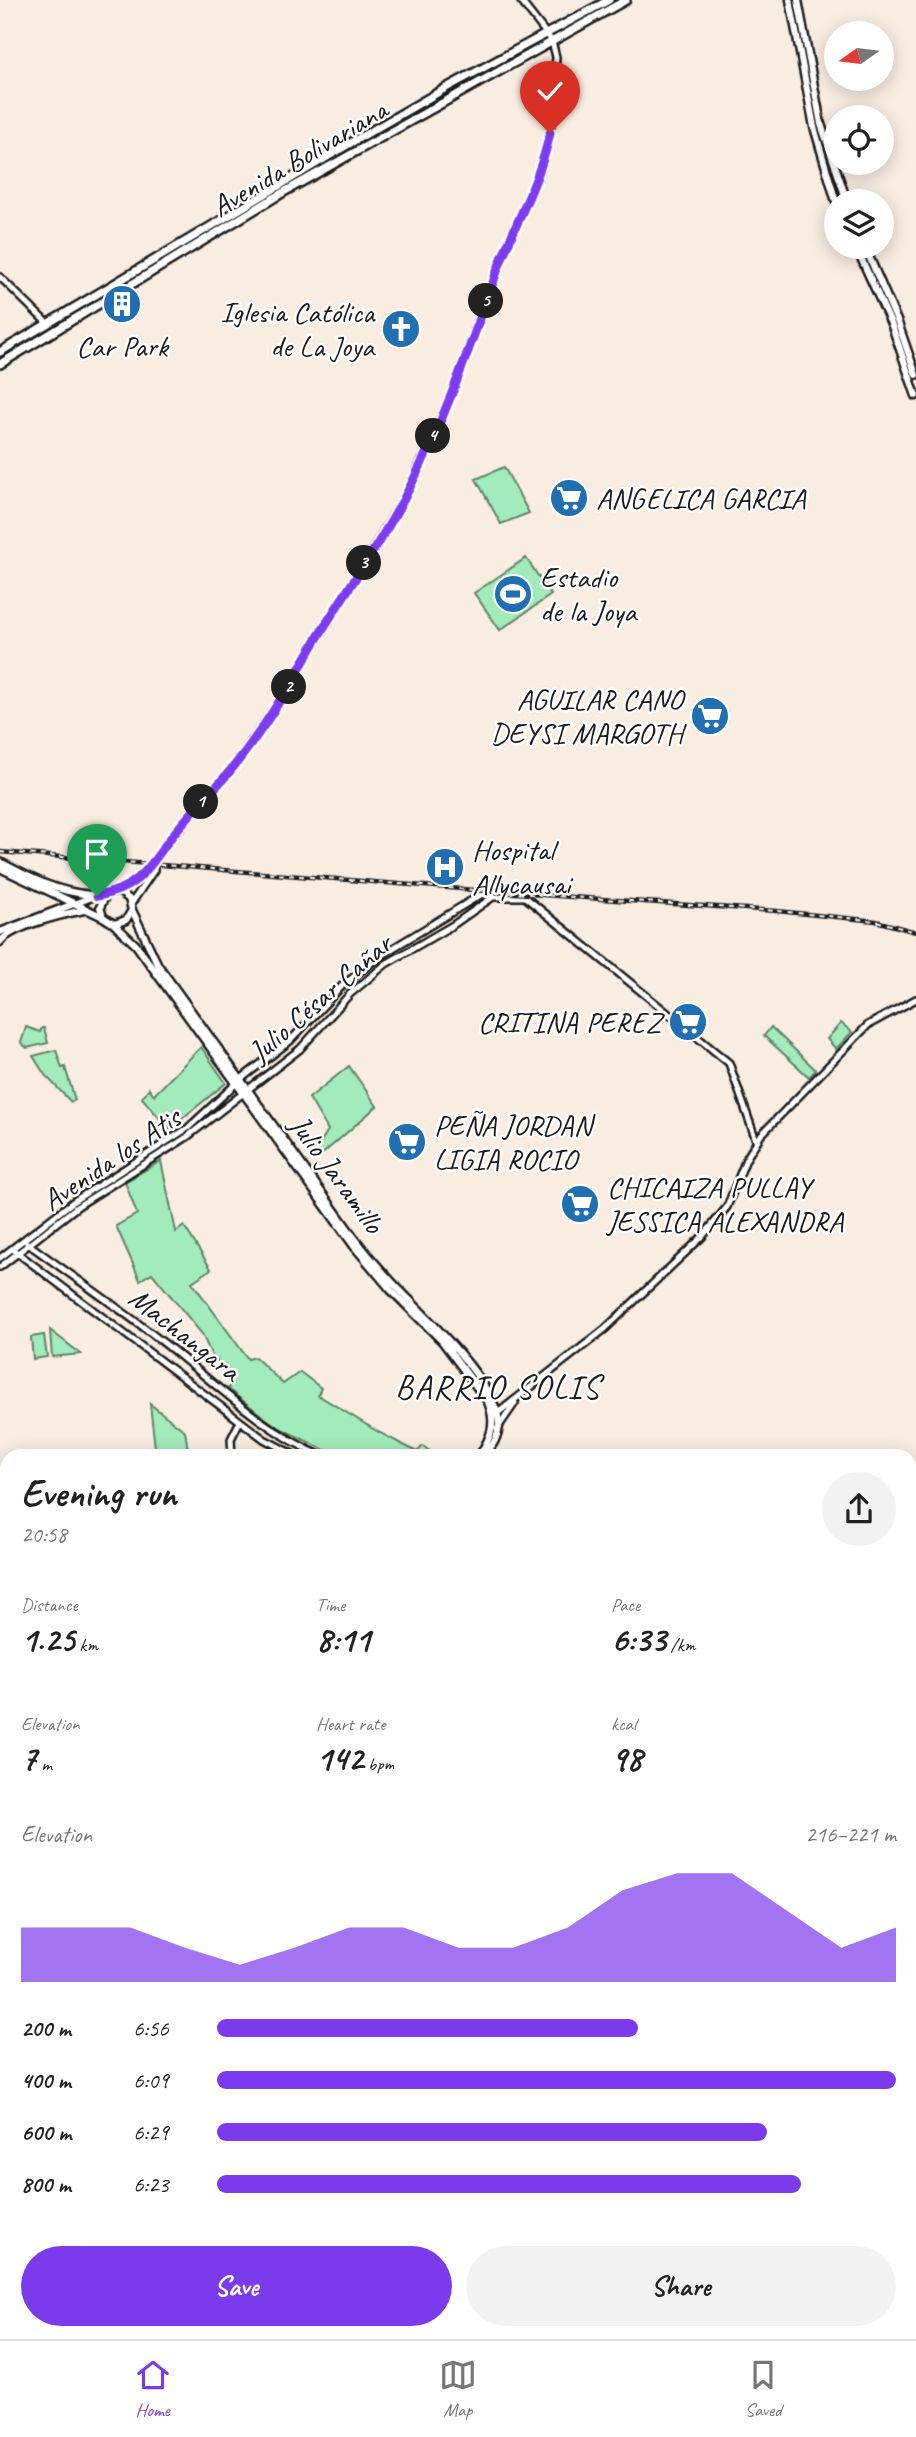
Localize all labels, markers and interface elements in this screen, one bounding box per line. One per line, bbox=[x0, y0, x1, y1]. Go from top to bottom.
north arrow bbox=[824, 21, 894, 91]
map controls bbox=[824, 21, 894, 259]
pin bbox=[520, 61, 580, 133]
icon: check bbox=[531, 72, 569, 110]
street label: Avenida Bolivariana bbox=[204, 89, 396, 225]
button: locate bbox=[824, 105, 894, 175]
button: layers bbox=[824, 189, 894, 259]
building icon: Car Park bbox=[101, 283, 143, 325]
pin: 5 bbox=[468, 284, 504, 318]
text: 5 bbox=[481, 288, 490, 312]
place label: Iglesia Católica de La Joya bbox=[220, 293, 376, 365]
church icon: Iglesia Católica de La Joya bbox=[380, 308, 422, 350]
place label: Car Park bbox=[76, 327, 170, 365]
pin: 4 bbox=[416, 418, 450, 453]
text: 4 bbox=[428, 423, 437, 447]
supermarket icon: ANGELICA GARCIA bbox=[548, 477, 590, 519]
place label: ANGELICA GARCIA bbox=[596, 479, 807, 517]
pin: 3 bbox=[346, 546, 382, 580]
text: 3 bbox=[359, 550, 368, 574]
place label: Estadio de la Joya bbox=[540, 558, 638, 630]
sports icon: Estadio de la Joya bbox=[492, 573, 534, 615]
pin: 2 bbox=[272, 670, 306, 704]
text: 2 bbox=[284, 674, 293, 698]
place label: AGUILAR CANO DEYSI MARGOTH bbox=[491, 680, 687, 752]
supermarket icon: AGUILAR CANO DEYSI MARGOTH bbox=[689, 695, 731, 737]
pin: 1 bbox=[184, 784, 218, 820]
text: 1 bbox=[196, 789, 205, 813]
pin bbox=[67, 824, 127, 896]
place label: Hospital Allycausai bbox=[472, 831, 574, 903]
icon: arrive bbox=[78, 835, 116, 873]
hospital icon: Hospital Allycausai bbox=[424, 846, 466, 888]
street label: Julio César Cañar bbox=[239, 923, 402, 1072]
supermarket icon: CRITINA PEREZ bbox=[667, 1001, 709, 1043]
place label: CRITINA PEREZ bbox=[478, 1003, 665, 1041]
street label: Avenida los Atis bbox=[34, 1097, 190, 1219]
street label: Julio Jaramillo bbox=[280, 1106, 393, 1242]
place label: PEÑA JORDAN LIGIA ROCIO bbox=[434, 1106, 597, 1178]
supermarket icon: PEÑA JORDAN LIGIA ROCIO bbox=[386, 1121, 428, 1163]
place label: CHICAIZA PULLAY JESSICA ALEXANDRA bbox=[605, 1168, 845, 1240]
supermarket icon: CHICAIZA PULLAY JESSICA ALEXANDRA bbox=[559, 1183, 601, 1225]
street label: Machangara bbox=[122, 1279, 250, 1391]
district label: BARRIO SOLIS bbox=[395, 1366, 605, 1408]
text: Evening run bbox=[21, 1470, 177, 1517]
button: share bbox=[822, 1472, 896, 1546]
text: 20:58 bbox=[21, 1520, 67, 1549]
text: Distance bbox=[21, 1593, 78, 1617]
text: Time bbox=[316, 1593, 345, 1617]
text: Pace bbox=[611, 1593, 640, 1617]
text: 1.25 bbox=[21, 1617, 75, 1662]
text: 8:11 bbox=[316, 1617, 370, 1662]
text: 6:33 bbox=[611, 1617, 666, 1662]
text: km bbox=[75, 1633, 98, 1657]
text: /km bbox=[666, 1633, 695, 1657]
text: Elevation bbox=[21, 1712, 79, 1736]
text: Heart rate bbox=[316, 1712, 385, 1736]
text: kcal bbox=[611, 1712, 636, 1736]
text: 7 bbox=[21, 1736, 37, 1781]
text: 142 bbox=[316, 1736, 363, 1781]
text: 98 bbox=[611, 1736, 642, 1781]
text: m bbox=[37, 1752, 52, 1776]
text: bpm bbox=[363, 1752, 394, 1776]
text: Elevation bbox=[21, 1820, 92, 1849]
text: 216–221 m bbox=[805, 1820, 896, 1849]
text: 200 m bbox=[21, 2014, 71, 2043]
text: 6:56 bbox=[133, 2014, 169, 2043]
text: 400 m bbox=[21, 2066, 71, 2095]
text: 6:09 bbox=[133, 2066, 169, 2095]
text: 600 m bbox=[21, 2118, 71, 2147]
text: 6:29 bbox=[133, 2118, 169, 2147]
text: 800 m bbox=[21, 2170, 71, 2199]
text: 6:23 bbox=[133, 2170, 169, 2199]
button: Save bbox=[21, 2246, 452, 2326]
button: Share bbox=[466, 2246, 896, 2326]
tab: Home bbox=[134, 2356, 172, 2422]
tab: Map bbox=[439, 2356, 477, 2422]
tab: Saved bbox=[744, 2356, 782, 2422]

